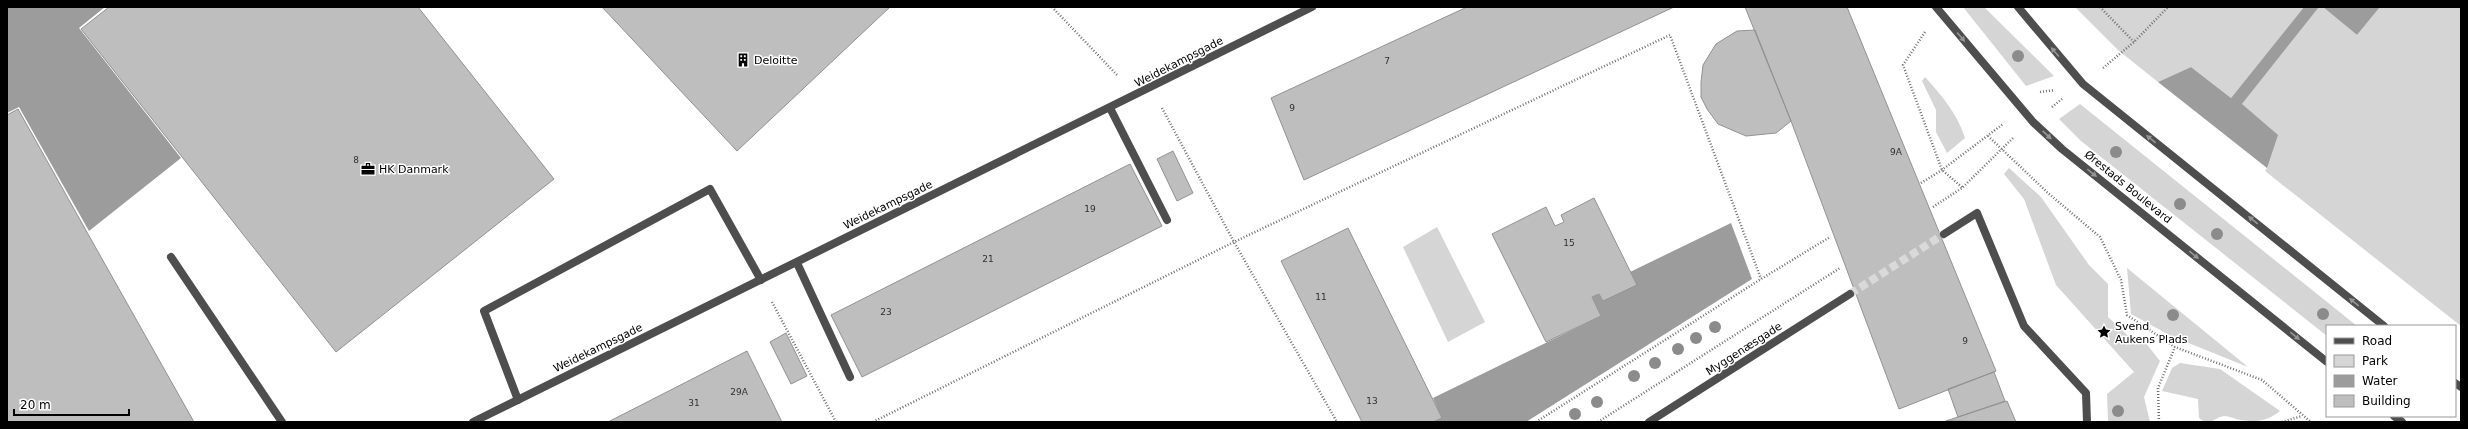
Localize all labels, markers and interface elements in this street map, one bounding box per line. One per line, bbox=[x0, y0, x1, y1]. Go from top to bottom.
one-way arrow bbox=[1956, 32, 1965, 43]
street label: Weidekampsgade bbox=[1133, 34, 1226, 90]
one-way arrow bbox=[2051, 48, 2060, 57]
building icon: Deloitte bbox=[735, 52, 751, 68]
place label: Deloitte bbox=[754, 54, 798, 67]
house number: 7 bbox=[1384, 56, 1390, 66]
house number: 9 bbox=[1289, 103, 1295, 113]
one-way arrow bbox=[2042, 130, 2052, 139]
one-way arrow bbox=[2146, 135, 2157, 143]
house number: 9A bbox=[1890, 147, 1903, 157]
street label: Ørestads Boulevard bbox=[2082, 148, 2174, 226]
house number: 8 bbox=[353, 155, 359, 165]
office icon: HK Danmark bbox=[360, 161, 376, 177]
place label: HK Danmark bbox=[379, 163, 449, 176]
one-way arrow bbox=[2087, 169, 2098, 178]
street label: Weidekampsgade bbox=[841, 178, 935, 232]
house number: 19 bbox=[1084, 204, 1096, 214]
one-way arrow bbox=[2247, 216, 2258, 225]
house number: 15 bbox=[1563, 238, 1575, 248]
one-way arrow bbox=[2188, 250, 2199, 259]
house number: 21 bbox=[982, 254, 994, 264]
house number: 11 bbox=[1315, 292, 1327, 302]
one-way arrow bbox=[2349, 297, 2359, 306]
house number: 23 bbox=[880, 307, 892, 317]
street label: Myggenæsgade bbox=[1704, 320, 1785, 378]
place label: Svend Aukens Plads bbox=[2115, 320, 2188, 346]
street label: Weidekampsgade bbox=[551, 321, 645, 375]
place icon: Svend Aukens Plads bbox=[2096, 324, 2112, 340]
legend bbox=[2326, 325, 2456, 417]
one-way arrow bbox=[2290, 332, 2300, 341]
text: Road bbox=[2362, 334, 2392, 348]
house number: 9 bbox=[1962, 336, 1968, 346]
text: Park bbox=[2362, 354, 2388, 368]
text: Water bbox=[2362, 374, 2398, 388]
house number: 29A bbox=[730, 387, 749, 397]
scale bar bbox=[14, 391, 129, 417]
text: Building bbox=[2362, 394, 2411, 408]
house number: 13 bbox=[1366, 396, 1378, 406]
text: 20 m bbox=[20, 398, 51, 412]
house number: 31 bbox=[688, 398, 700, 408]

